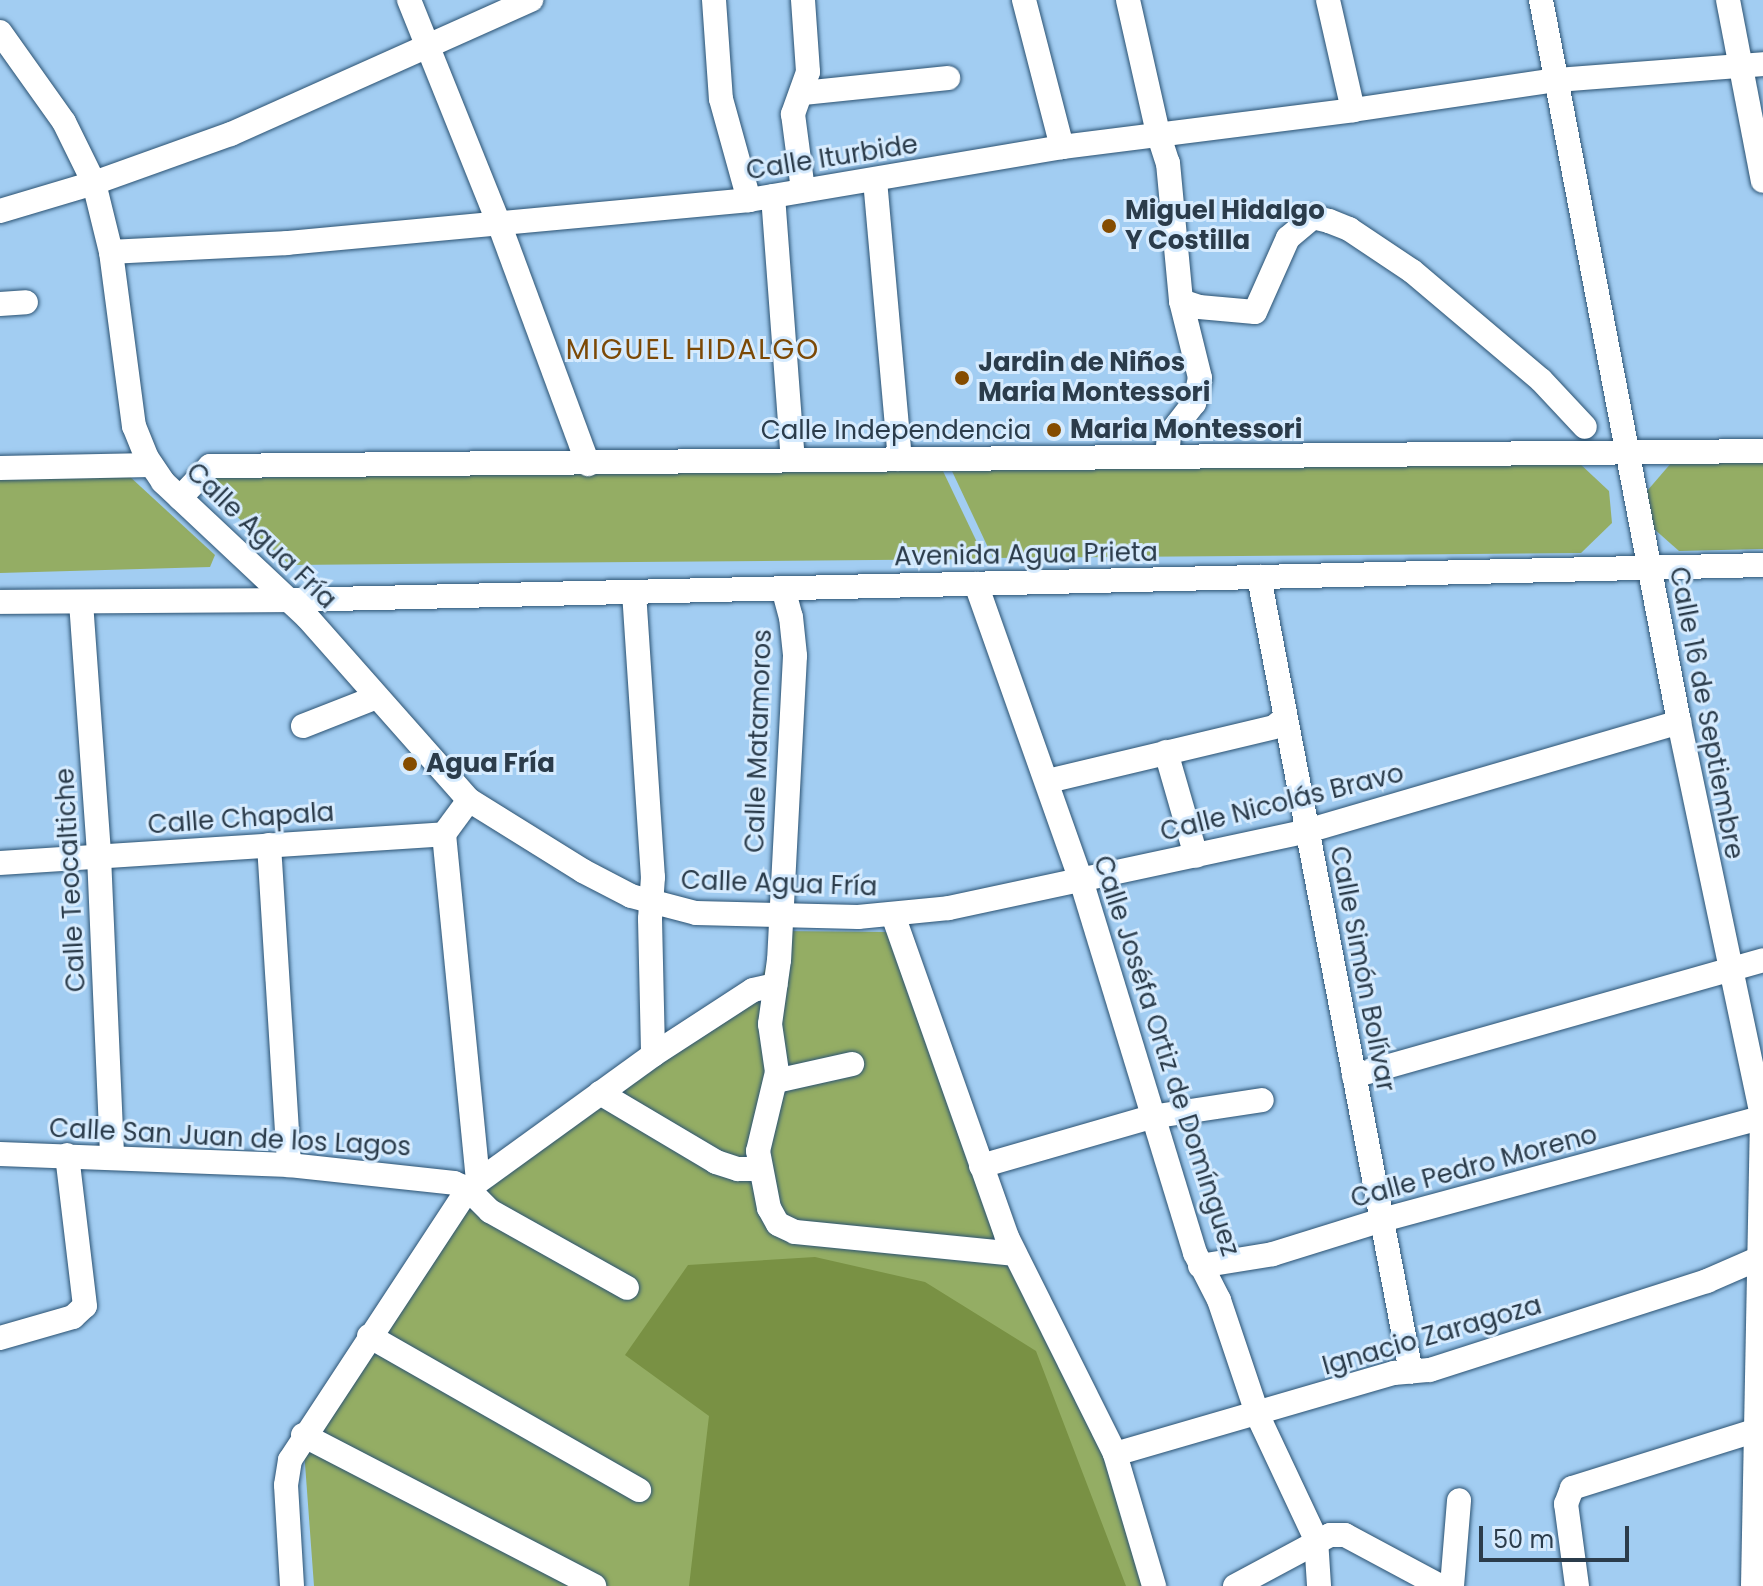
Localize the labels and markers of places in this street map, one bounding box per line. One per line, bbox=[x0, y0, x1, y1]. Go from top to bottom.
place label: Miguel Hidalgo Y Costilla bbox=[1125, 195, 1325, 256]
marker: Miguel Hidalgo Y Costilla bbox=[1100, 217, 1118, 235]
place label: Jardin de Niños Maria Montessori bbox=[978, 347, 1210, 408]
marker: Jardin de Niños Maria Montessori bbox=[953, 369, 971, 387]
place label: Maria Montessori bbox=[1070, 414, 1302, 446]
marker: Maria Montessori bbox=[1045, 421, 1063, 439]
place label: Agua Fría bbox=[426, 748, 555, 780]
marker: Agua Fría bbox=[401, 755, 419, 773]

